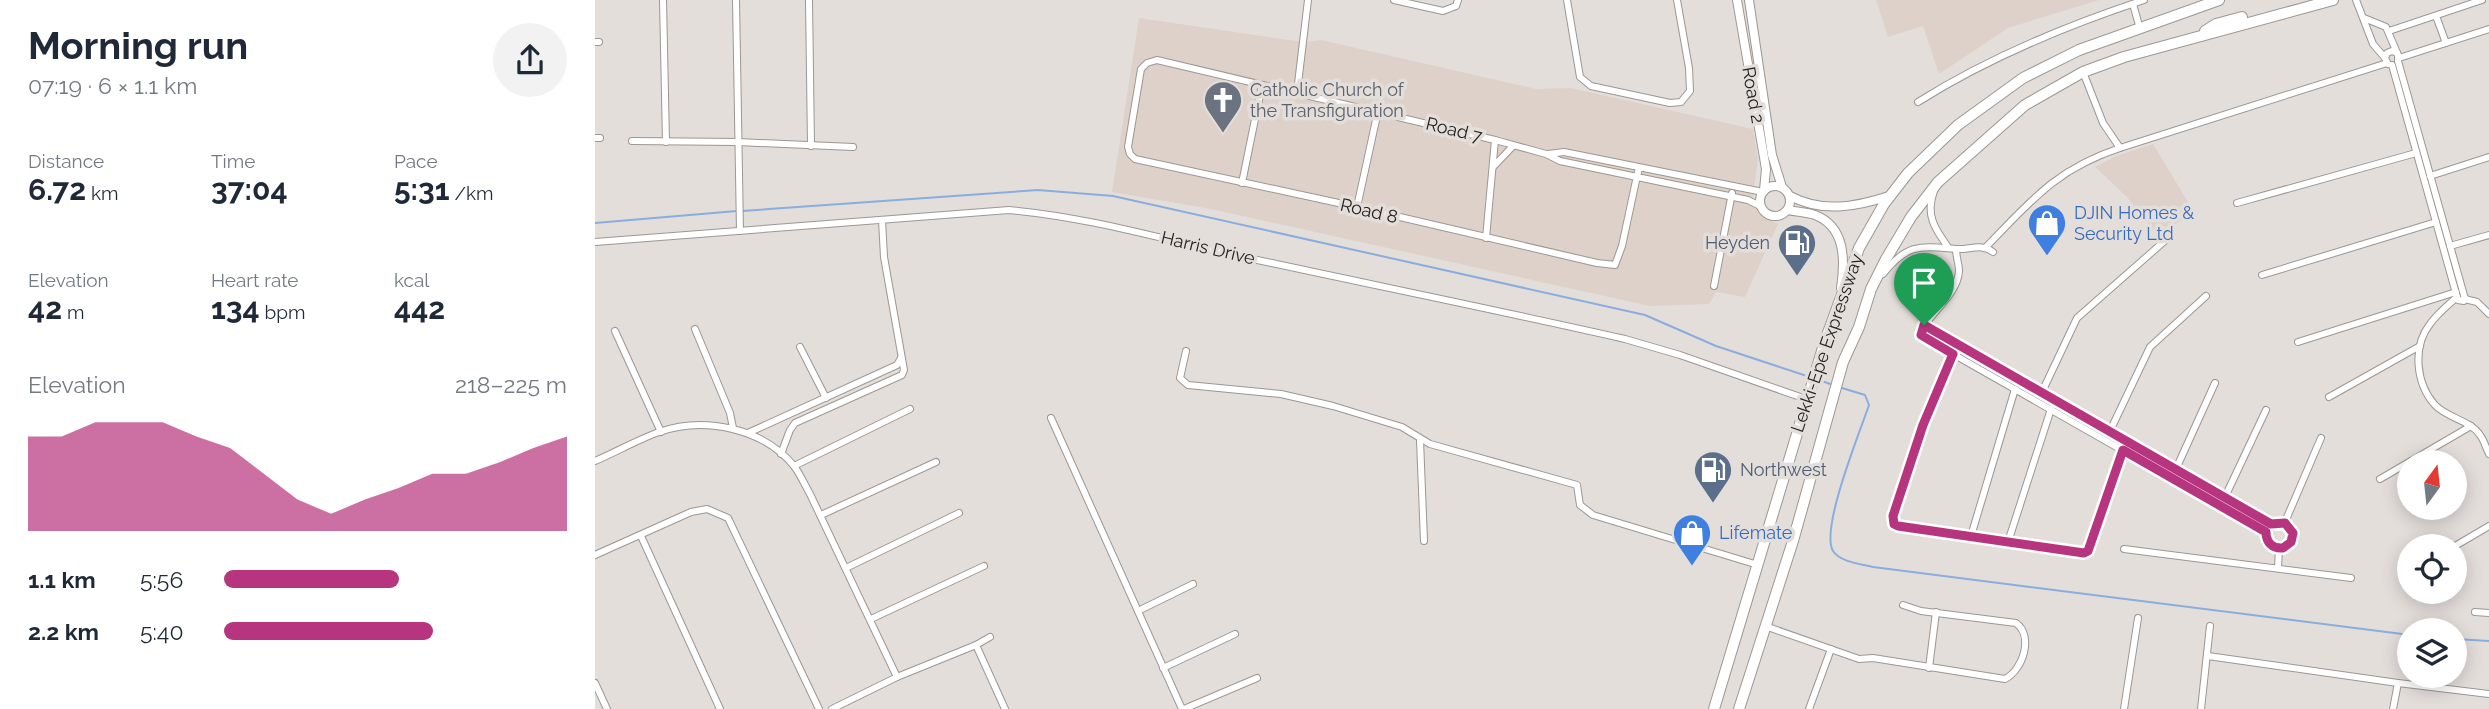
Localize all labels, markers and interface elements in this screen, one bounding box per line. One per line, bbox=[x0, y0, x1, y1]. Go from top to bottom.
text: Morning run bbox=[28, 23, 248, 68]
button: share bbox=[493, 23, 567, 97]
street label: Road 2 bbox=[1738, 65, 1769, 125]
text: 07:19 · 6 × 1.1 km bbox=[28, 72, 197, 99]
church icon: Catholic Church of the Transfiguration bbox=[1202, 79, 1244, 134]
place label: Catholic Church of the Transfiguration bbox=[1250, 79, 1405, 121]
street label: Road 7 bbox=[1424, 112, 1485, 147]
text: Distance bbox=[28, 150, 104, 172]
text: Time bbox=[211, 150, 255, 172]
text: Pace bbox=[394, 150, 438, 172]
text: 6.72 bbox=[28, 172, 86, 207]
text: 37:04 bbox=[211, 172, 288, 207]
text: 5:31 bbox=[394, 172, 450, 207]
text: km bbox=[86, 182, 119, 204]
text: /km bbox=[450, 182, 493, 204]
street label: Road 8 bbox=[1338, 194, 1400, 227]
shop icon: DJIN Homes & Security Ltd bbox=[2026, 202, 2068, 257]
place label: DJIN Homes & Security Ltd bbox=[2074, 202, 2194, 244]
fuel station icon: Heyden bbox=[1776, 222, 1818, 277]
street label: Harris Drive bbox=[1159, 227, 1258, 269]
place label: Heyden bbox=[1705, 232, 1770, 253]
street label: Lekki-Epe Expressway bbox=[1786, 251, 1867, 435]
pin bbox=[1894, 253, 1954, 325]
icon: arrive bbox=[1905, 264, 1943, 302]
text: Elevation bbox=[28, 269, 109, 291]
text: Heart rate bbox=[211, 269, 299, 291]
text: kcal bbox=[394, 269, 430, 291]
text: 42 bbox=[28, 291, 62, 326]
text: 134 bbox=[211, 291, 260, 326]
text: 442 bbox=[394, 291, 445, 326]
text: m bbox=[62, 301, 84, 323]
text: bpm bbox=[260, 301, 305, 323]
text: Elevation bbox=[28, 371, 126, 398]
text: 218–225 m bbox=[455, 371, 567, 398]
fuel station icon: Northwest bbox=[1692, 449, 1734, 504]
north arrow bbox=[2397, 450, 2467, 520]
map controls bbox=[2397, 450, 2467, 688]
place label: Northwest bbox=[1740, 459, 1827, 480]
shop icon: Lifemate bbox=[1671, 512, 1713, 567]
place label: Lifemate bbox=[1719, 522, 1793, 543]
button: locate bbox=[2397, 534, 2467, 604]
text: 1.1 km bbox=[28, 566, 96, 593]
text: 5:56 bbox=[140, 566, 183, 593]
text: 2.2 km bbox=[28, 618, 99, 645]
text: 5:40 bbox=[140, 618, 184, 645]
button: layers bbox=[2397, 618, 2467, 688]

